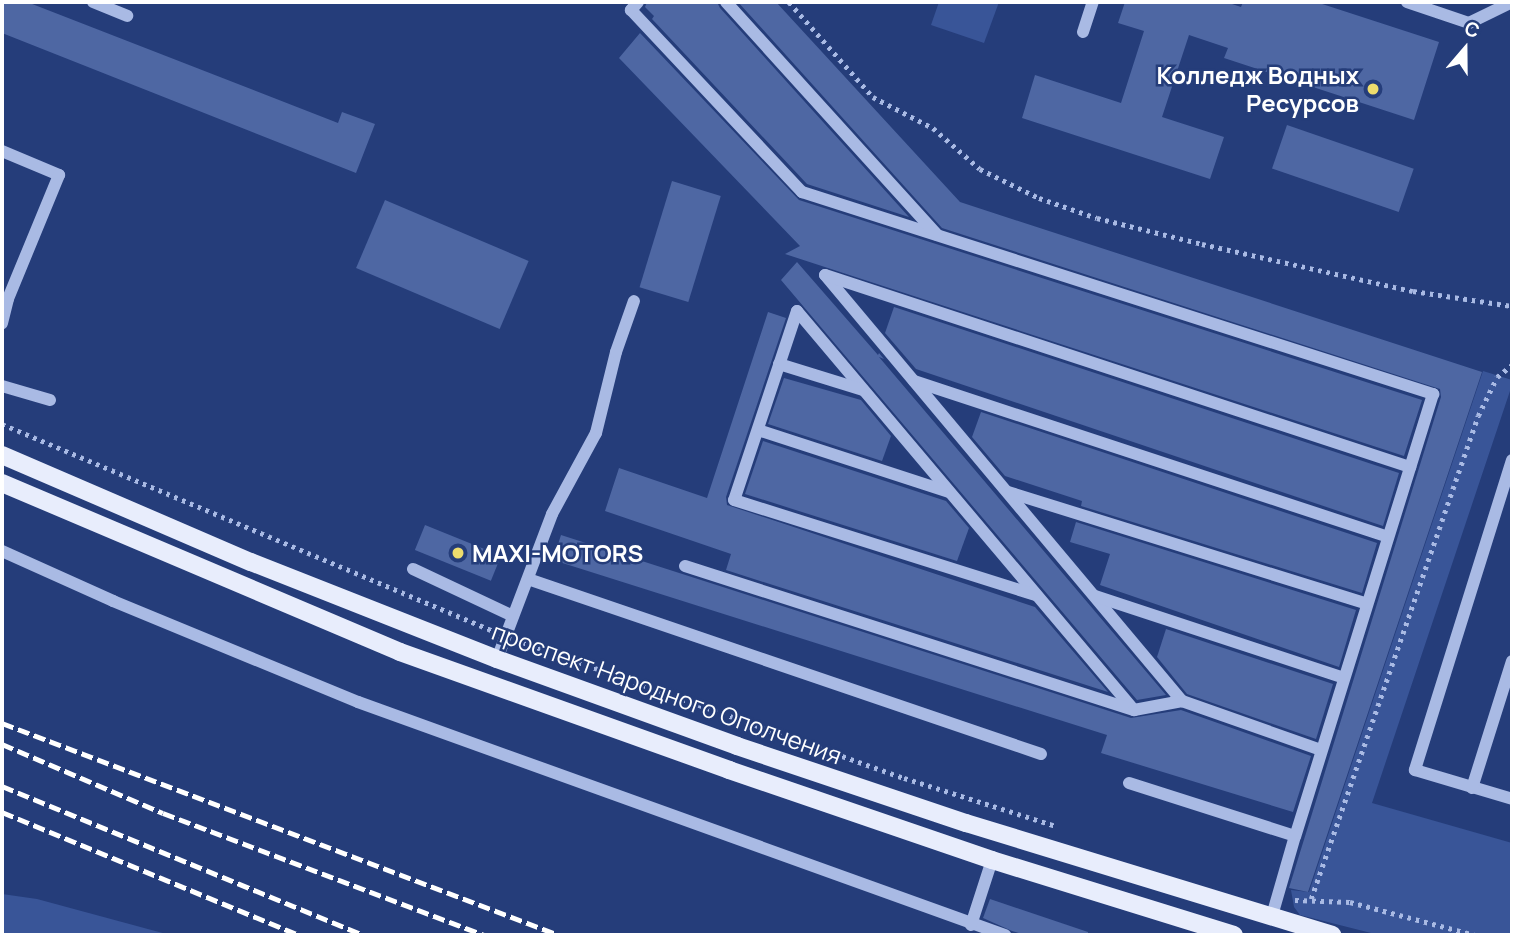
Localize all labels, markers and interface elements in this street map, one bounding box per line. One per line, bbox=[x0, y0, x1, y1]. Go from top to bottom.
north arrow bbox=[1430, 14, 1500, 84]
text: С bbox=[1461, 15, 1483, 44]
place label: Колледж Водных Ресурсов bbox=[1157, 61, 1359, 117]
marker: Колледж Водных Ресурсов bbox=[1365, 81, 1381, 97]
place label: MAXI-MOTORS bbox=[472, 539, 643, 567]
marker: MAXI-MOTORS bbox=[450, 545, 466, 561]
street label: проспект Народного Ополчения bbox=[488, 616, 846, 770]

